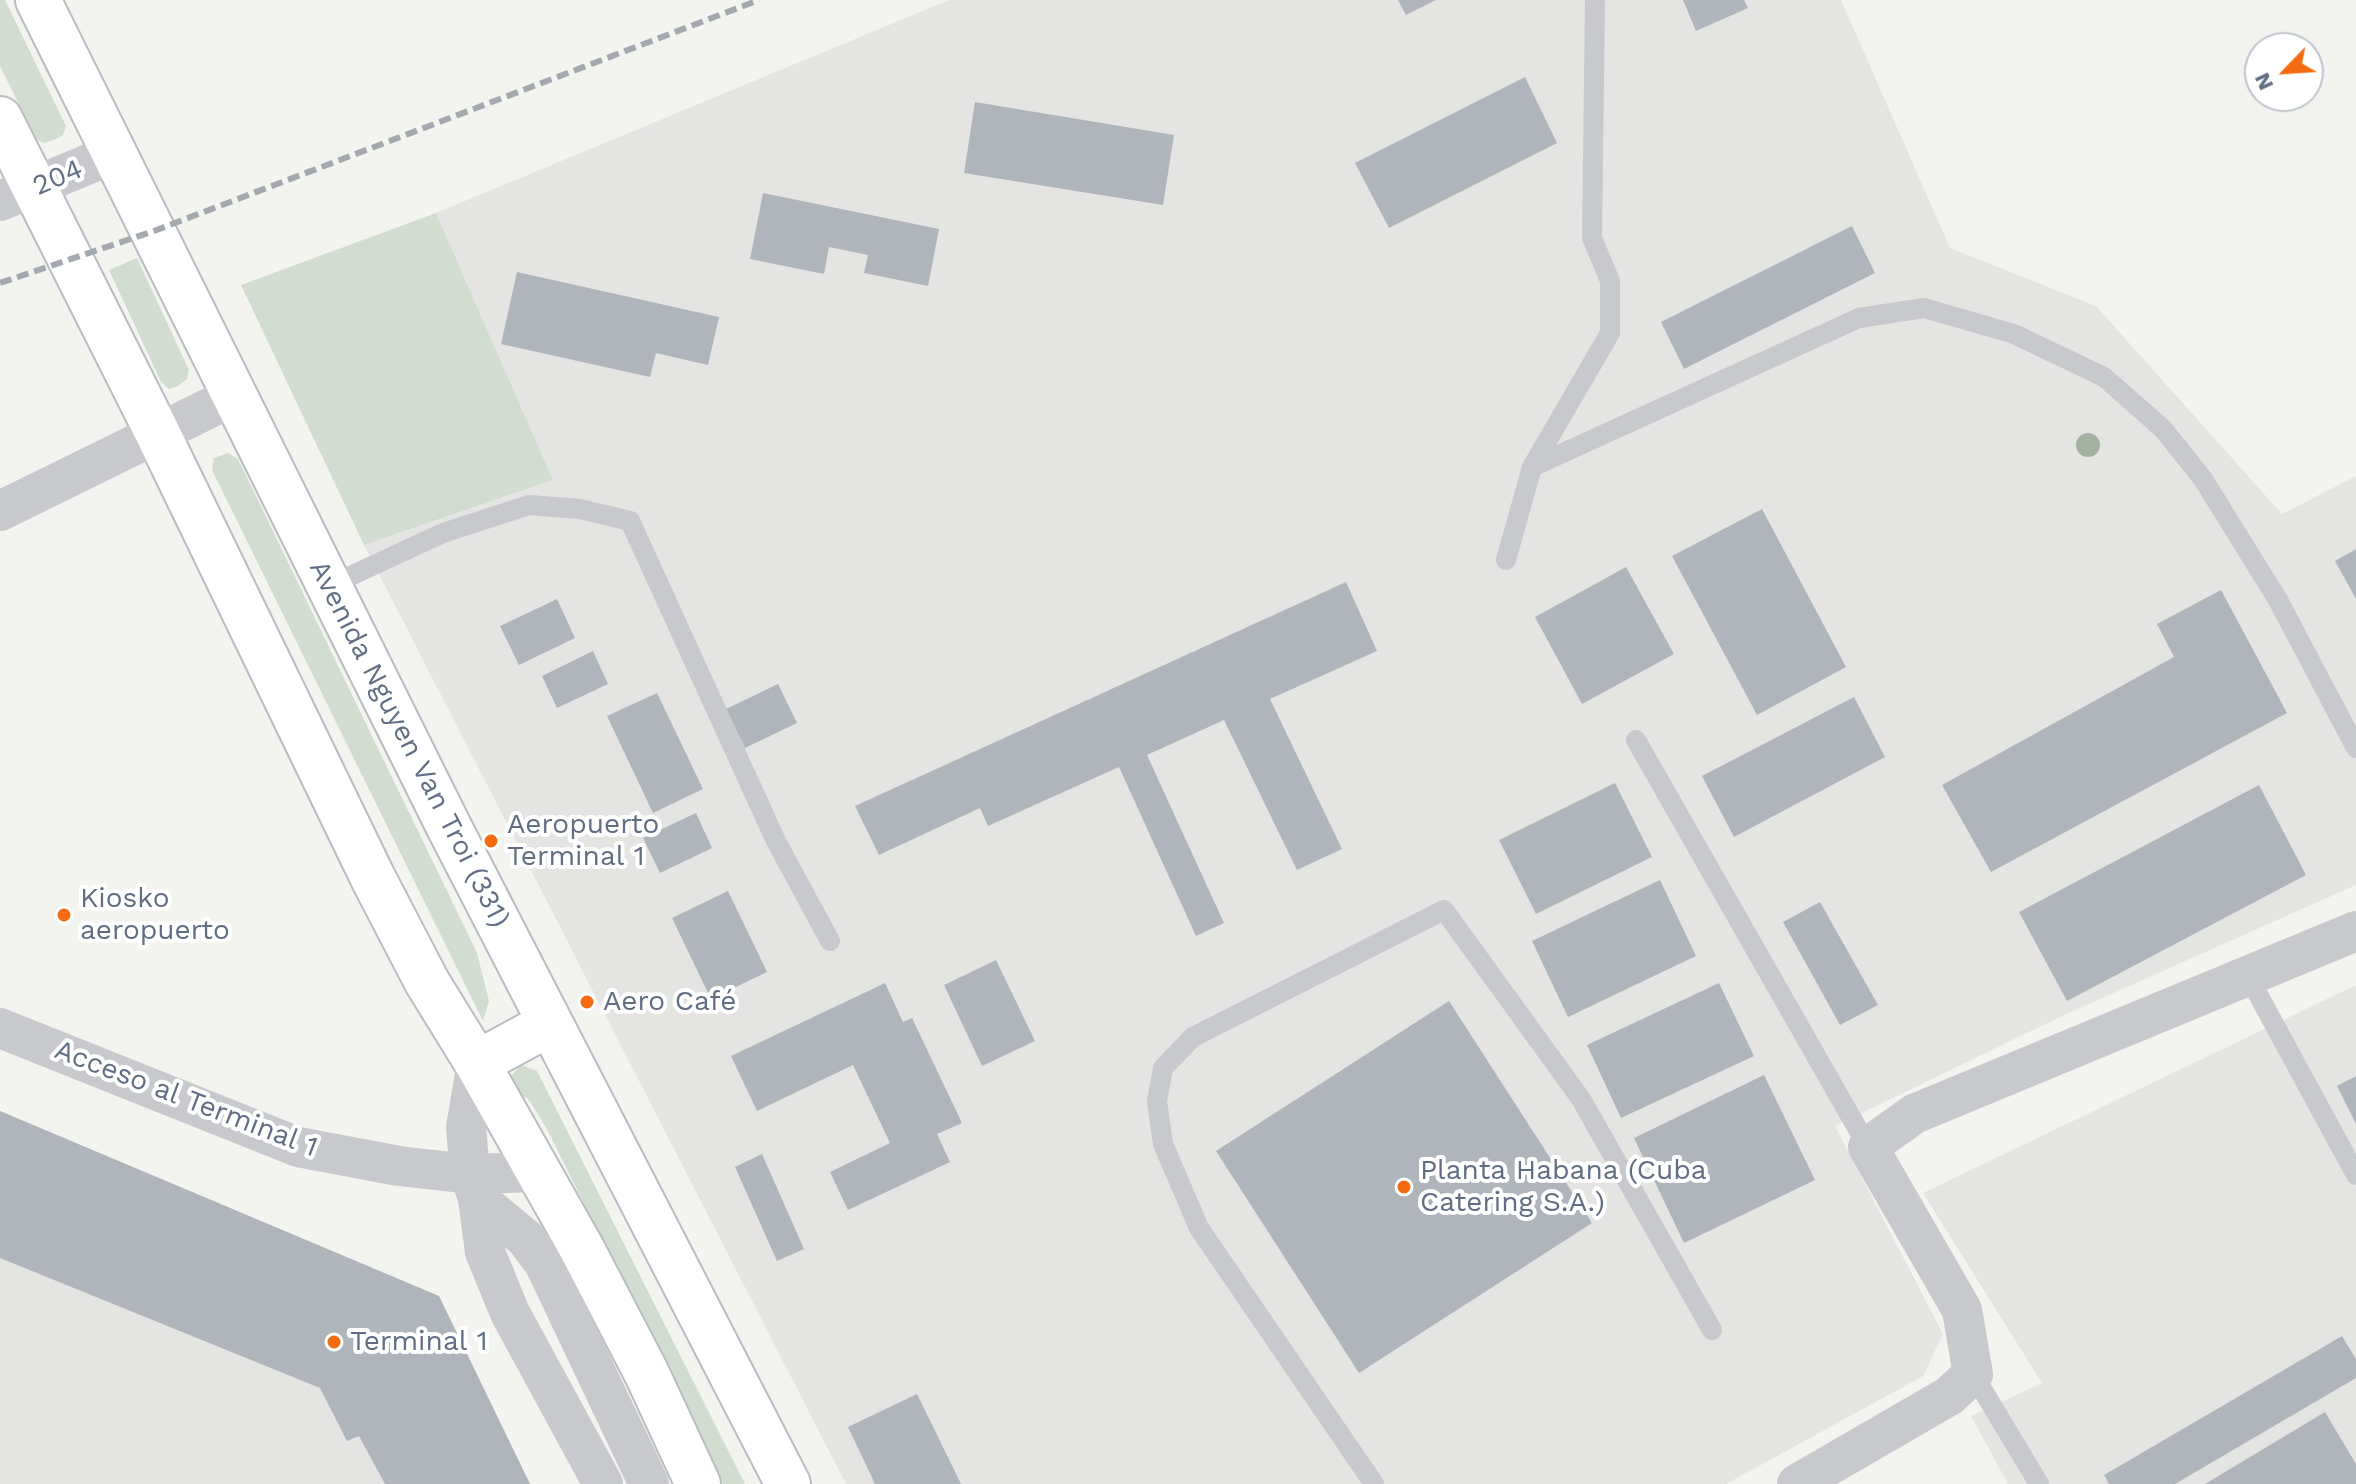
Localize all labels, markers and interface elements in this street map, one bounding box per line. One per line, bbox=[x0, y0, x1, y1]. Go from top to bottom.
north arrow bbox=[2244, 32, 2324, 112]
text: N bbox=[2249, 69, 2278, 94]
street label: 204 bbox=[28, 153, 88, 203]
street label: Avenida Nguyen Van Troi (331) bbox=[302, 555, 516, 933]
place label: Aeropuerto Terminal 1 bbox=[507, 808, 659, 874]
marker: Aeropuerto Terminal 1 bbox=[482, 832, 500, 850]
place label: Kiosko aeropuerto bbox=[80, 882, 230, 948]
marker: Kiosko aeropuerto bbox=[55, 906, 73, 924]
place label: Aero Café bbox=[603, 985, 736, 1019]
marker: Aero Café bbox=[578, 993, 596, 1011]
street label: Acceso al Terminal 1 bbox=[50, 1033, 322, 1165]
place label: Planta Habana (Cuba Catering S.A.) bbox=[1420, 1154, 1707, 1220]
marker: Planta Habana (Cuba Catering S.A.) bbox=[1395, 1178, 1413, 1196]
place label: Terminal 1 bbox=[350, 1325, 488, 1359]
marker: Terminal 1 bbox=[325, 1333, 343, 1351]

